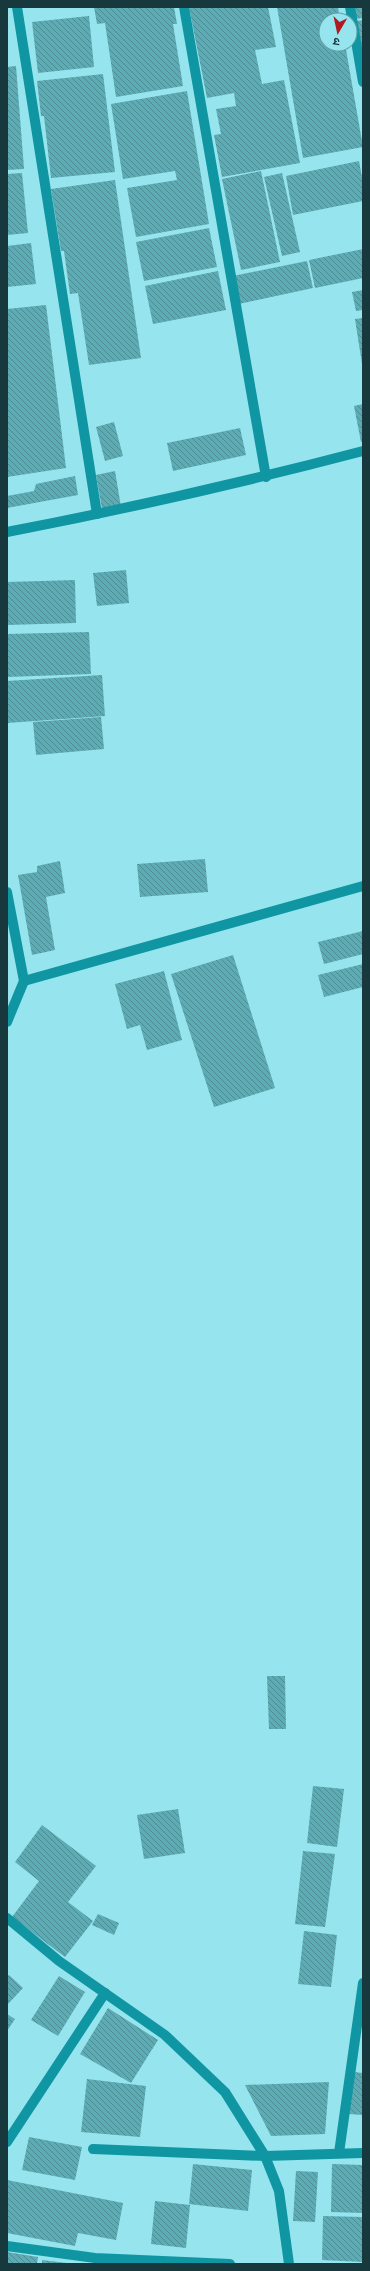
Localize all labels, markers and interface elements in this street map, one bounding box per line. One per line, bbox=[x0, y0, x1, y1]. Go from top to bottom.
north arrow bbox=[318, 12, 358, 52]
text: उ bbox=[332, 34, 341, 48]

